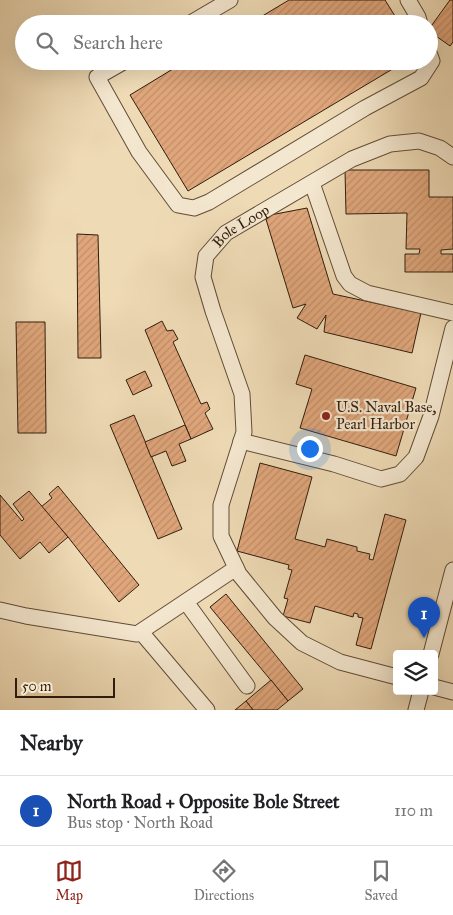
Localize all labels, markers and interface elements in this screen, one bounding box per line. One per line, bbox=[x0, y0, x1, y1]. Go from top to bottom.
search box bbox=[15, 15, 438, 70]
icon: search bbox=[33, 29, 61, 57]
text: Search here bbox=[73, 31, 163, 54]
street label: Bole Loop bbox=[209, 201, 273, 251]
place label: U.S. Naval Base, Pearl Harbor bbox=[336, 398, 437, 433]
marker: U.S. Naval Base, Pearl Harbor bbox=[320, 410, 332, 422]
your location bbox=[297, 436, 323, 462]
pin: 1 bbox=[408, 597, 440, 638]
map controls bbox=[393, 650, 438, 695]
button: layers bbox=[393, 650, 438, 695]
scale bar bbox=[15, 675, 115, 698]
text: 50 m bbox=[22, 678, 51, 695]
text: Nearby bbox=[20, 730, 83, 756]
text: North Road + Opposite Bole Street bbox=[67, 790, 340, 813]
text: 1 bbox=[33, 801, 39, 820]
text: 110 m bbox=[394, 801, 433, 820]
text: Bus stop · North Road bbox=[67, 813, 213, 832]
tab: Map bbox=[55, 857, 83, 904]
tab: Directions bbox=[194, 857, 254, 904]
tab: Saved bbox=[365, 857, 398, 904]

